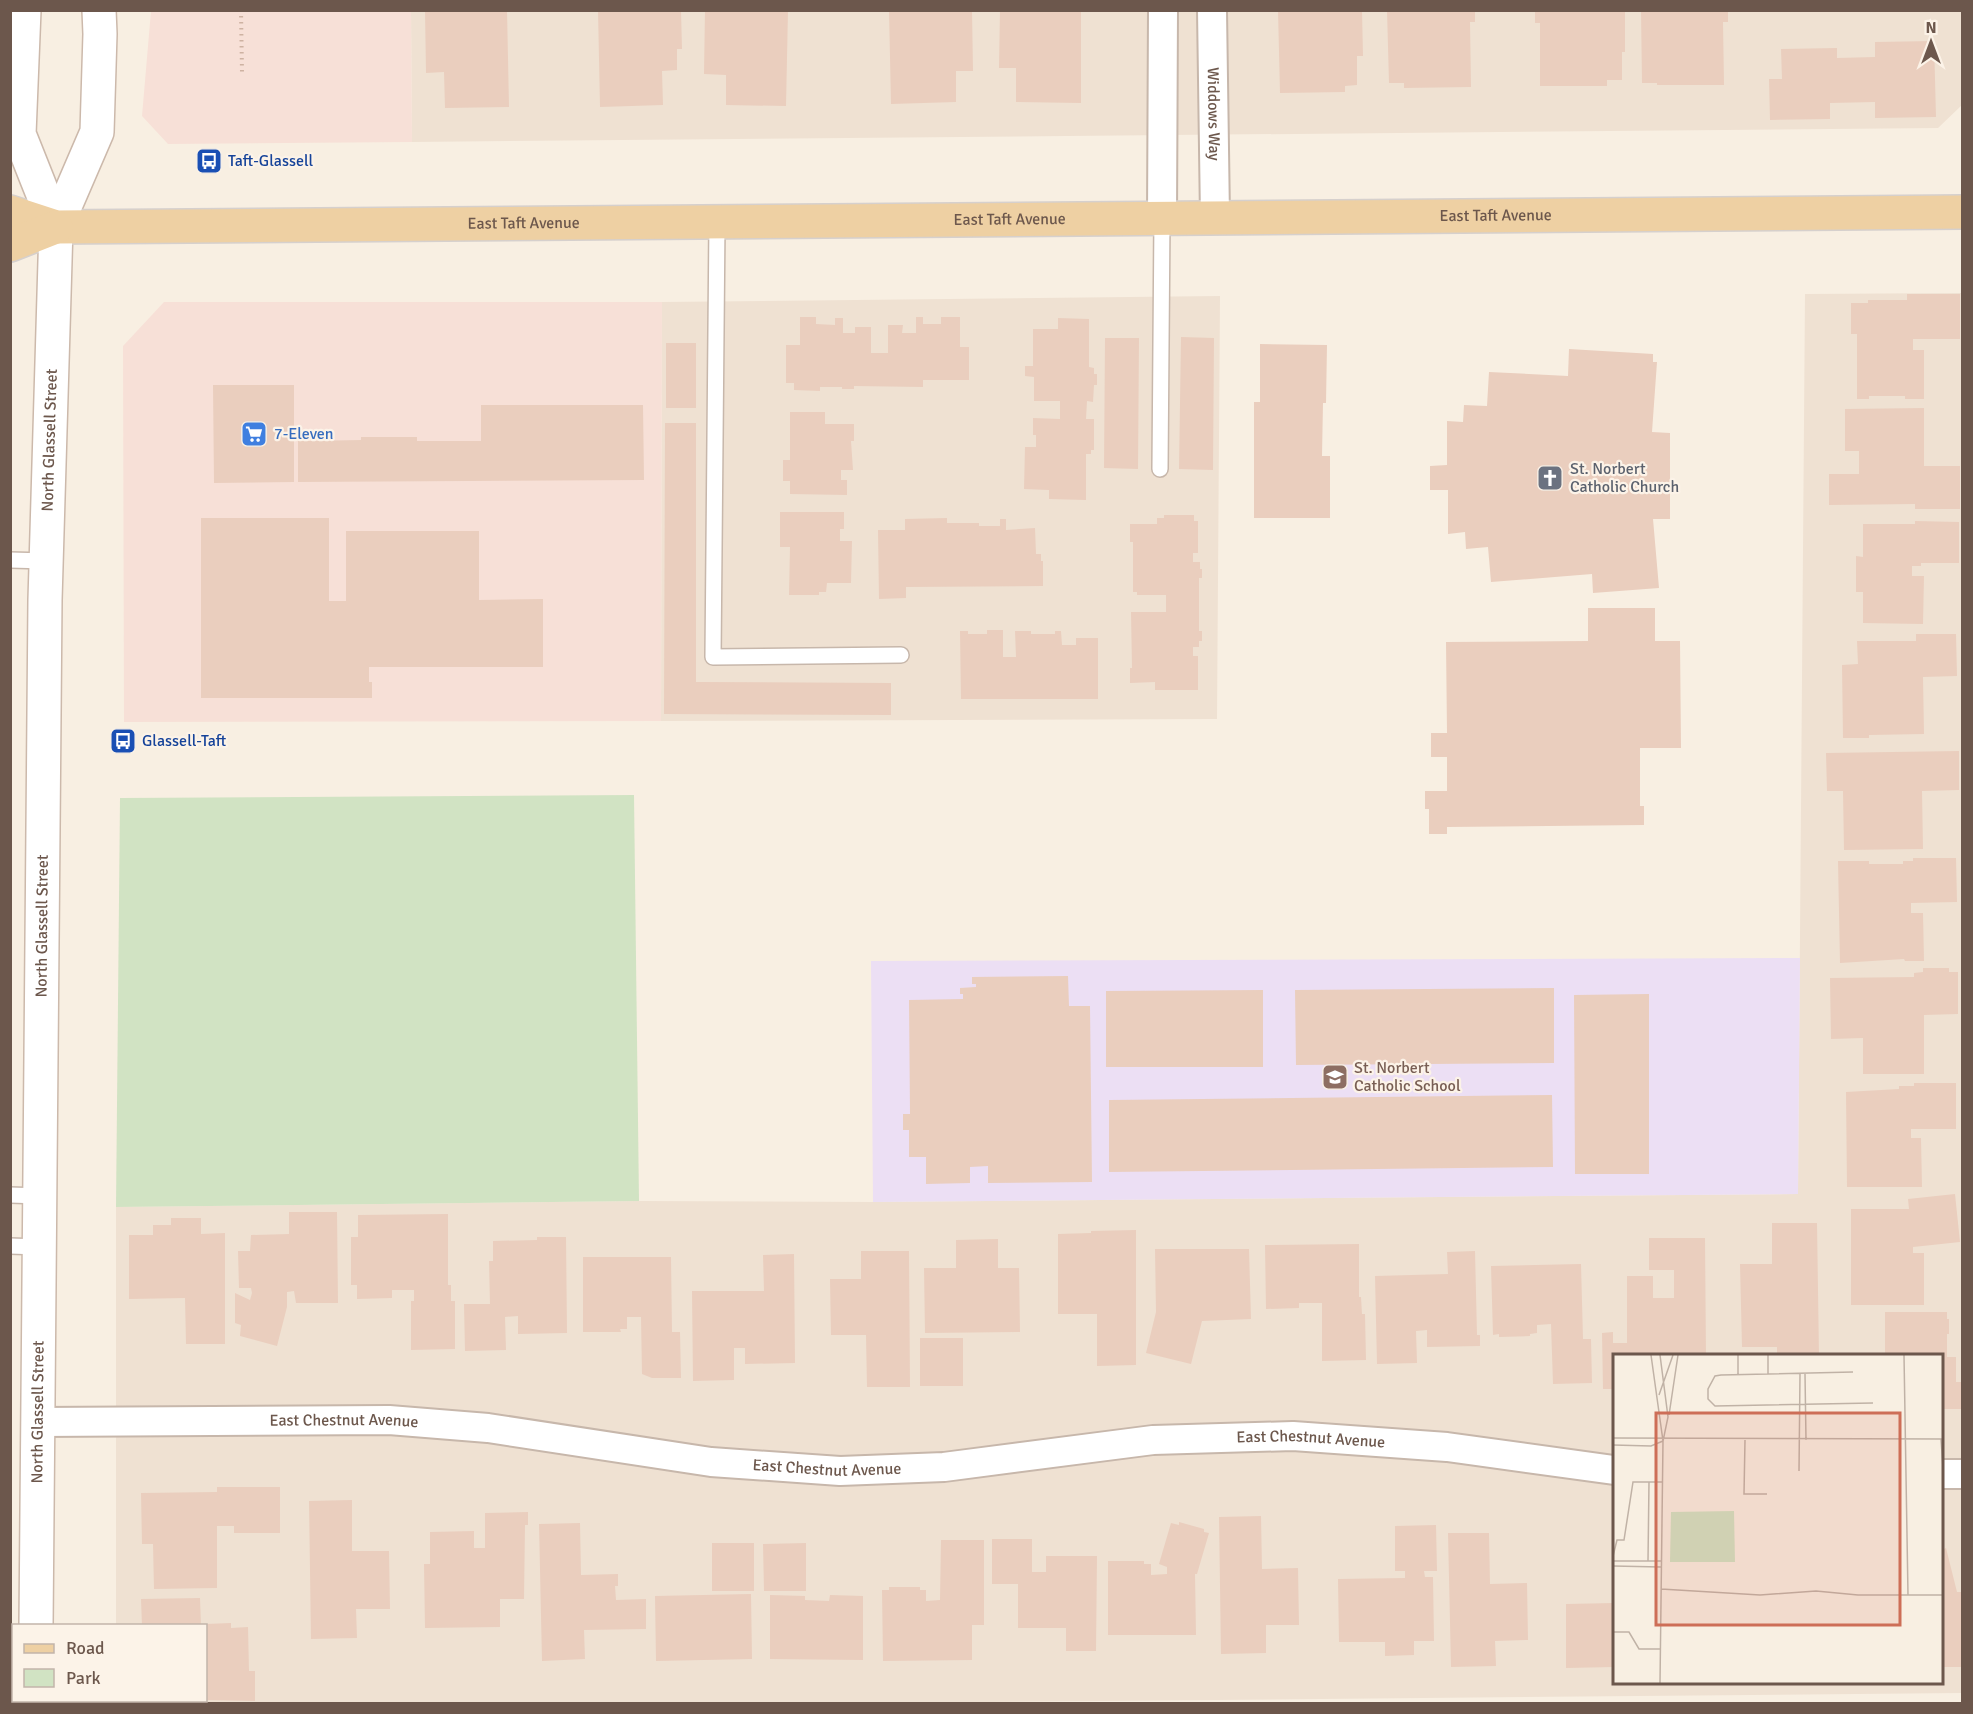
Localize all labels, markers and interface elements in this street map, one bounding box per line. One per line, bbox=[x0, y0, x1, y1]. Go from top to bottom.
north arrow bbox=[1901, 12, 1961, 72]
text: N bbox=[1925, 18, 1937, 38]
street label: Widdows Way bbox=[1203, 67, 1224, 161]
bus stop icon: Taft-Glassell bbox=[194, 146, 224, 176]
place label: Taft-Glassell bbox=[228, 151, 314, 171]
street label: East Taft Avenue bbox=[1439, 205, 1552, 226]
street label: East Taft Avenue bbox=[953, 209, 1066, 230]
street label: East Taft Avenue bbox=[467, 213, 580, 234]
street label: North Glassell Street bbox=[38, 368, 62, 512]
supermarket icon: 7-Eleven bbox=[239, 419, 269, 449]
place label: 7-Eleven bbox=[274, 424, 333, 444]
place label: St. Norbert Catholic Church bbox=[1570, 459, 1679, 497]
church icon: St. Norbert Catholic Church bbox=[1535, 463, 1565, 493]
bus stop icon: Glassell-Taft bbox=[108, 726, 138, 756]
place label: Glassell-Taft bbox=[142, 731, 227, 751]
street label: North Glassell Street bbox=[32, 854, 53, 998]
place label: St. Norbert Catholic School bbox=[1354, 1058, 1461, 1096]
school or university icon: St. Norbert Catholic School bbox=[1320, 1062, 1350, 1092]
street label: North Glassell Street bbox=[27, 1340, 49, 1484]
inset map bbox=[1613, 1354, 1943, 1684]
street label: East Chestnut Avenue bbox=[269, 1410, 419, 1432]
street label: East Chestnut Avenue bbox=[1236, 1426, 1386, 1453]
street label: East Chestnut Avenue bbox=[752, 1455, 902, 1481]
legend bbox=[12, 1624, 207, 1702]
text: Road bbox=[66, 1637, 105, 1659]
text: Park bbox=[66, 1667, 101, 1689]

